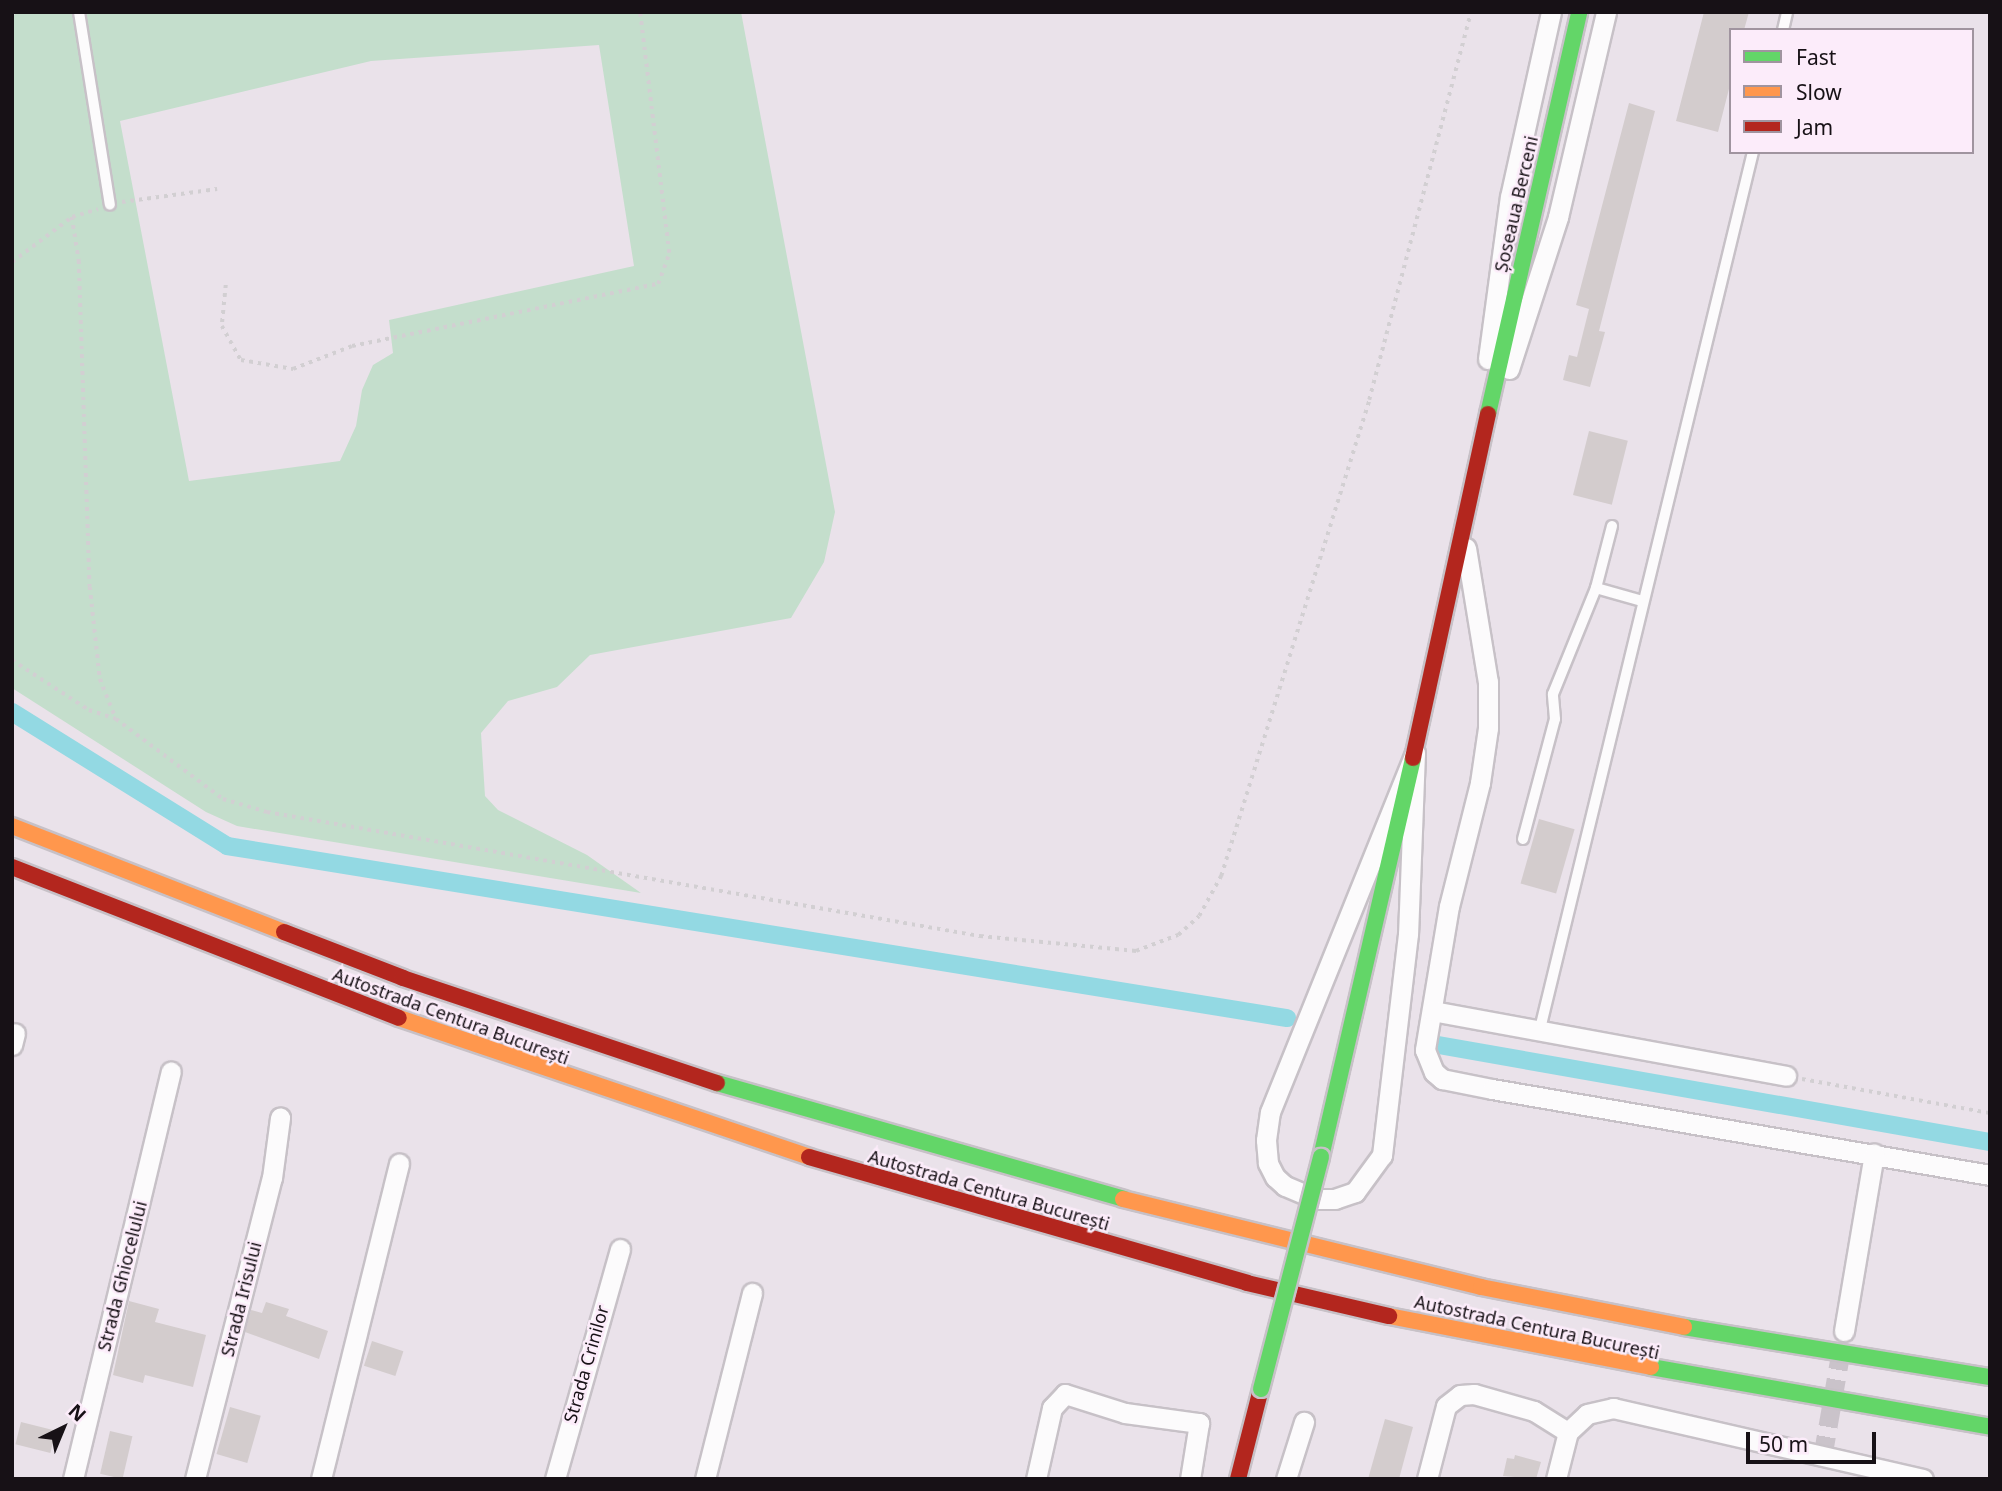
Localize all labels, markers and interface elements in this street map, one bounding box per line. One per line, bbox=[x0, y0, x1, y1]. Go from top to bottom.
legend bbox=[1729, 28, 1974, 154]
text: Fast bbox=[1796, 43, 1836, 71]
text: Slow bbox=[1796, 78, 1842, 106]
text: Jam bbox=[1796, 113, 1833, 141]
street label: Șoseaua Berceni bbox=[1490, 134, 1542, 274]
street label: Autostrada Centura București bbox=[330, 963, 572, 1069]
street label: Autostrada Centura București bbox=[866, 1145, 1112, 1235]
street label: Strada Ghiocelului bbox=[93, 1199, 151, 1353]
street label: Strada Irisului bbox=[216, 1239, 266, 1359]
street label: Autostrada Centura București bbox=[1413, 1290, 1661, 1364]
street label: Strada Crinilor bbox=[559, 1303, 613, 1425]
north arrow bbox=[28, 1393, 98, 1463]
text: N bbox=[63, 1398, 92, 1427]
scale bar bbox=[1750, 1418, 1880, 1462]
text: 50 m bbox=[1759, 1430, 1808, 1458]

